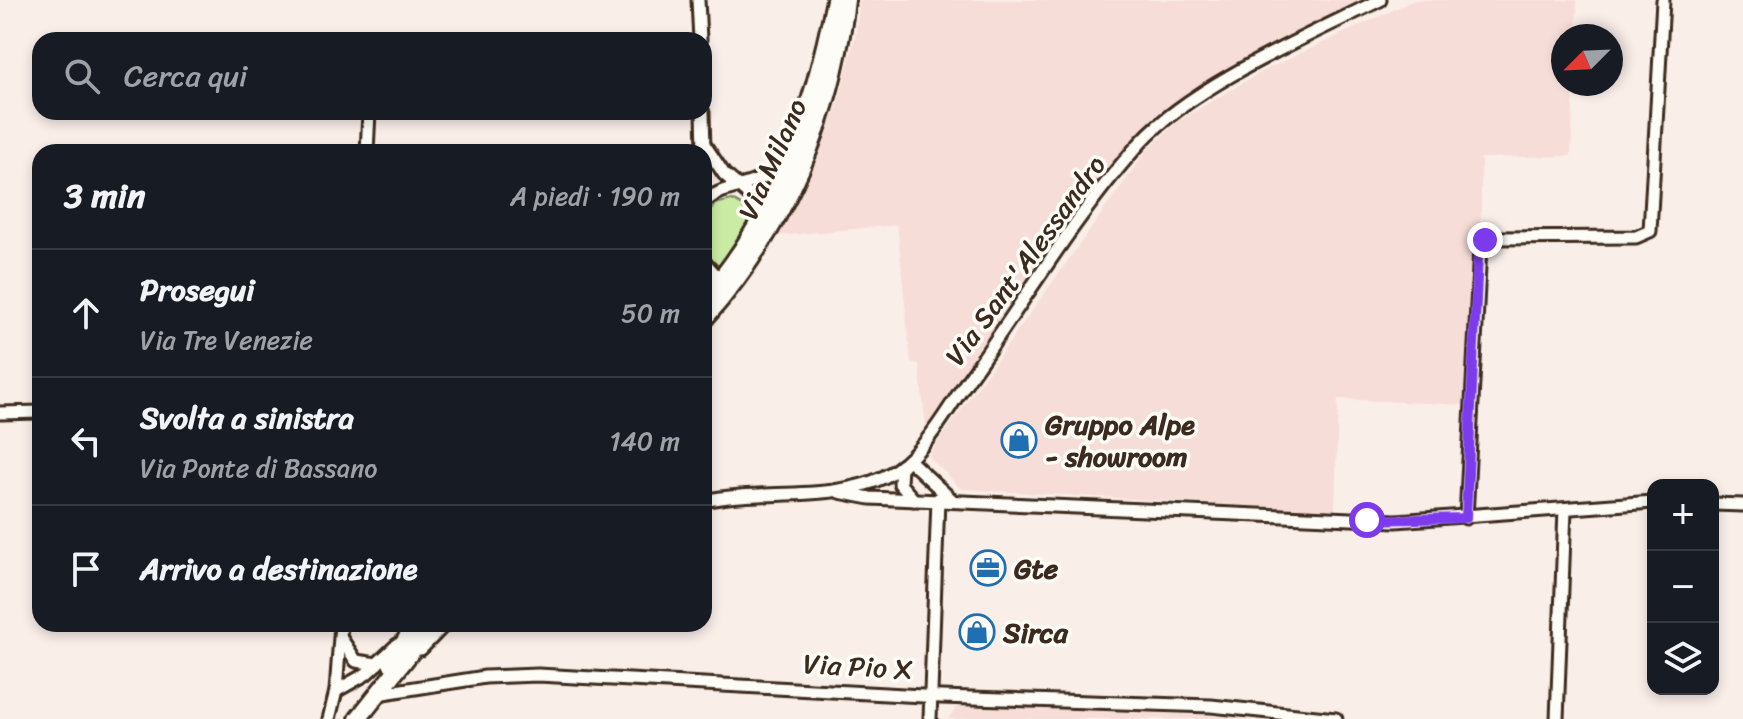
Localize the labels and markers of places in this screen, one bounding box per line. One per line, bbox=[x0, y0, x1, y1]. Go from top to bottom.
place label: Gruppo Alpe - showroom bbox=[1045, 400, 1195, 481]
shop icon: Gruppo Alpe - showroom bbox=[1000, 421, 1038, 459]
place label: Gte bbox=[1014, 544, 1059, 593]
office icon: Gte bbox=[969, 549, 1007, 587]
place label: Sirca bbox=[1002, 608, 1069, 657]
shop icon: Sirca bbox=[958, 613, 996, 651]

